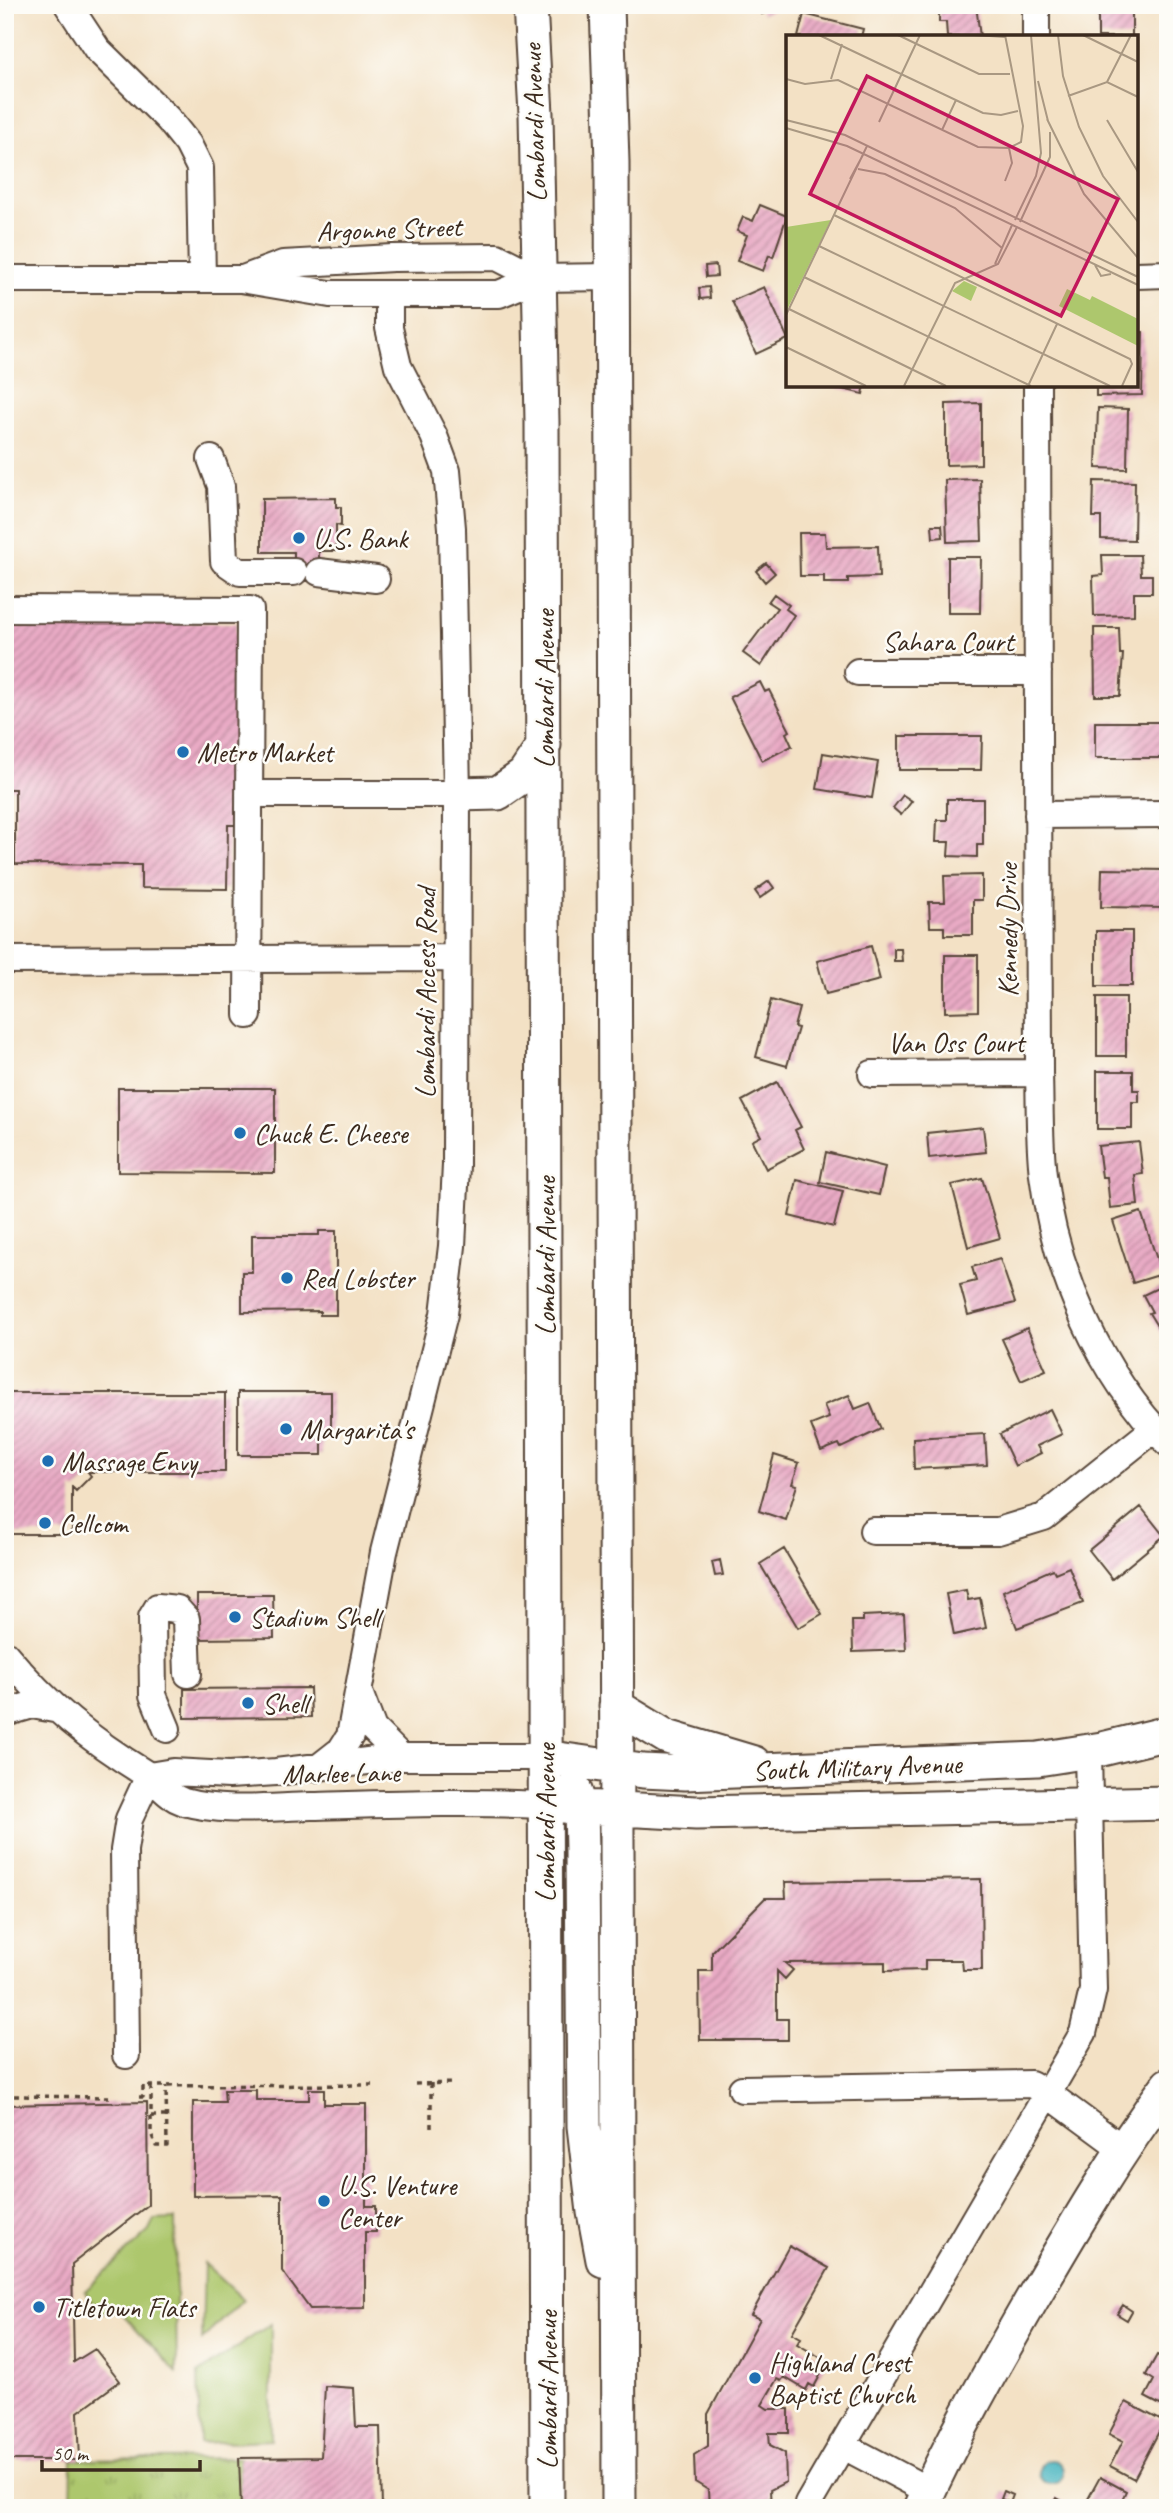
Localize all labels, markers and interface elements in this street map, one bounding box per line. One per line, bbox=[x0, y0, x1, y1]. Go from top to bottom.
inset map bbox=[786, 35, 1138, 387]
street label: Lombardi Avenue bbox=[514, 41, 554, 203]
street label: Argonne Street bbox=[316, 209, 465, 249]
place label: U.S. Bank bbox=[313, 521, 409, 556]
marker: U.S. Bank bbox=[291, 530, 307, 546]
street label: Lombardi Avenue bbox=[527, 608, 562, 768]
street label: Sahara Court bbox=[883, 624, 1016, 659]
place label: Metro Market bbox=[197, 735, 336, 770]
marker: Metro Market bbox=[175, 744, 191, 760]
street label: Kennedy Drive bbox=[990, 861, 1025, 997]
street label: Lombardi Access Road bbox=[408, 884, 443, 1098]
street label: Van Oss Court bbox=[888, 1025, 1027, 1060]
place label: Chuck E. Cheese bbox=[254, 1116, 409, 1151]
marker: Chuck E. Cheese bbox=[232, 1125, 248, 1141]
street label: Lombardi Avenue bbox=[528, 1175, 563, 1335]
place label: Red Lobster bbox=[301, 1261, 417, 1296]
marker: Red Lobster bbox=[279, 1270, 295, 1286]
place label: Margarita's bbox=[300, 1412, 416, 1447]
marker: Margarita's bbox=[278, 1421, 294, 1437]
place label: Massage Envy bbox=[62, 1444, 199, 1479]
marker: Massage Envy bbox=[40, 1453, 56, 1469]
place label: Cellcom bbox=[59, 1506, 129, 1541]
marker: Cellcom bbox=[37, 1515, 53, 1531]
place label: Stadium Shell bbox=[249, 1600, 385, 1635]
marker: Stadium Shell bbox=[227, 1609, 243, 1625]
place label: Shell bbox=[262, 1686, 313, 1721]
marker: Shell bbox=[240, 1695, 256, 1711]
street label: Lombardi Avenue bbox=[528, 1742, 563, 1902]
street label: South Military Avenue bbox=[752, 1746, 964, 1788]
street label: Marlee Lane bbox=[282, 1754, 402, 1792]
place label: U.S. Venture Center bbox=[338, 2168, 458, 2235]
marker: U.S. Venture Center bbox=[316, 2193, 332, 2209]
place label: Titletown Flats bbox=[53, 2290, 198, 2325]
marker: Titletown Flats bbox=[31, 2299, 47, 2315]
street label: Lombardi Avenue bbox=[530, 2309, 565, 2469]
place label: Highland Crest Baptist Church bbox=[769, 2345, 917, 2412]
marker: Highland Crest Baptist Church bbox=[747, 2370, 763, 2386]
scale bar bbox=[42, 2429, 200, 2473]
text: 50 m bbox=[52, 2440, 90, 2466]

